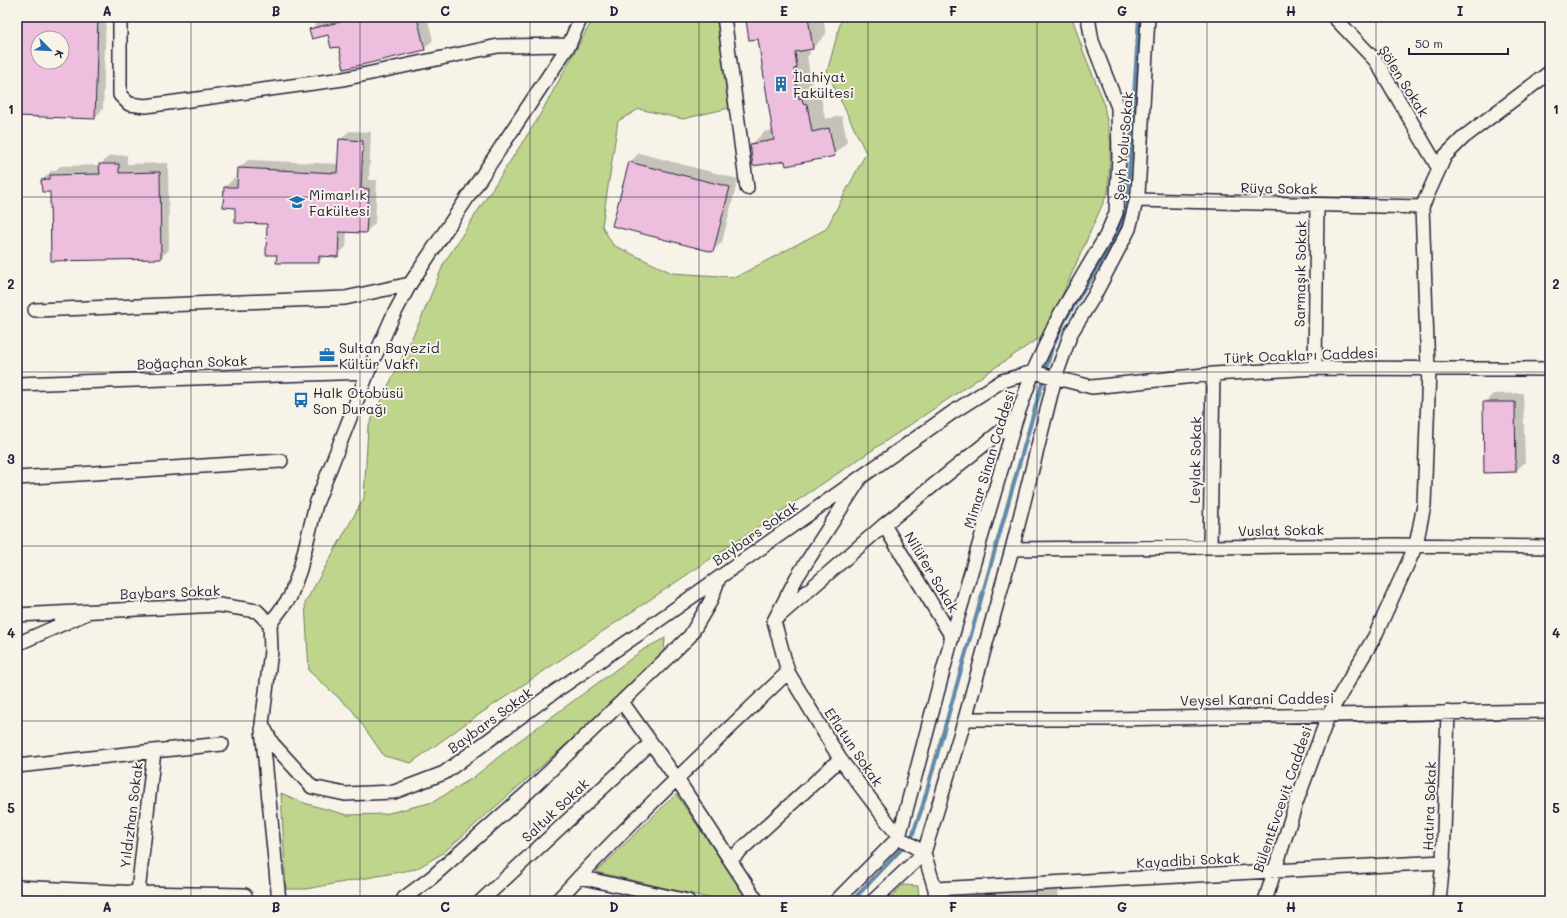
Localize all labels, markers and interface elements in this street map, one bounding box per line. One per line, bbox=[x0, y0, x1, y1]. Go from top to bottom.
text: A bbox=[102, 2, 112, 19]
text: B bbox=[272, 2, 281, 19]
text: C bbox=[440, 2, 450, 19]
text: D bbox=[609, 2, 619, 19]
text: E bbox=[780, 2, 788, 19]
text: F bbox=[949, 2, 957, 19]
text: G bbox=[1117, 2, 1127, 19]
text: H bbox=[1286, 2, 1296, 19]
text: I bbox=[1457, 2, 1464, 19]
north arrow bbox=[30, 30, 70, 70]
scale bar bbox=[1409, 30, 1508, 56]
text: 50 m bbox=[1415, 35, 1443, 51]
street label: Şölen Sokak bbox=[1375, 42, 1433, 120]
text: K bbox=[51, 48, 68, 61]
place label: İlahiyat Fakültesi bbox=[793, 67, 854, 102]
building icon: İlahiyat Fakültesi bbox=[772, 75, 790, 93]
street label: Şeyh Yolu Sokak bbox=[1109, 91, 1137, 201]
text: 1 bbox=[8, 100, 14, 117]
text: 1 bbox=[1553, 100, 1559, 117]
street label: Rüya Sokak bbox=[1240, 178, 1318, 198]
place label: Mimarlık Fakültesi bbox=[309, 185, 370, 220]
school or university icon: Mimarlık Fakültesi bbox=[288, 193, 306, 211]
street label: Sarmaşık Sokak bbox=[1290, 221, 1310, 327]
text: 2 bbox=[7, 275, 15, 292]
text: 2 bbox=[1552, 275, 1560, 292]
place label: Sultan Bayezid Kültür Vakfı bbox=[339, 338, 440, 373]
street label: Türk Ocakları Caddesi bbox=[1224, 343, 1378, 367]
office icon: Sultan Bayezid Kültür Vakfı bbox=[318, 346, 336, 364]
street label: Boğaçhan Sokak bbox=[136, 351, 248, 373]
place label: Halk Otobüsü Son Durağı bbox=[313, 383, 404, 418]
street label: Mimar Sinan Caddesi bbox=[959, 387, 1019, 531]
bus stop icon: Halk Otobüsü Son Durağı bbox=[292, 391, 310, 409]
street label: Leylak Sokak bbox=[1185, 416, 1205, 504]
text: 3 bbox=[7, 450, 15, 467]
text: 3 bbox=[1552, 450, 1560, 467]
street label: Baybars Sokak bbox=[708, 496, 802, 570]
street label: Vuslat Sokak bbox=[1238, 520, 1324, 540]
street label: Nilüfer Sokak bbox=[900, 528, 964, 616]
street label: Baybars Sokak bbox=[119, 581, 221, 603]
text: 4 bbox=[7, 624, 15, 641]
text: 4 bbox=[1552, 624, 1560, 641]
street label: Baybars Sokak bbox=[444, 683, 536, 757]
street label: Veysel Karani Caddesi bbox=[1180, 688, 1334, 710]
street label: Eflatun Sokak bbox=[821, 704, 887, 790]
street label: BülentEvcevit Caddesi bbox=[1248, 723, 1316, 875]
street label: Yıldızhan Sokak bbox=[115, 761, 147, 869]
street label: Hatıra Sokak bbox=[1418, 761, 1440, 851]
street label: Saltuk Sokak bbox=[517, 774, 593, 846]
text: 5 bbox=[7, 799, 15, 816]
text: 5 bbox=[1552, 799, 1560, 816]
street label: Kayadibi Sokak bbox=[1136, 848, 1240, 872]
text: A bbox=[102, 898, 112, 915]
text: B bbox=[272, 898, 281, 915]
text: C bbox=[440, 898, 450, 915]
text: D bbox=[609, 898, 619, 915]
text: E bbox=[780, 898, 788, 915]
text: F bbox=[949, 898, 957, 915]
text: G bbox=[1117, 898, 1127, 915]
text: H bbox=[1286, 898, 1296, 915]
text: I bbox=[1457, 898, 1464, 915]

